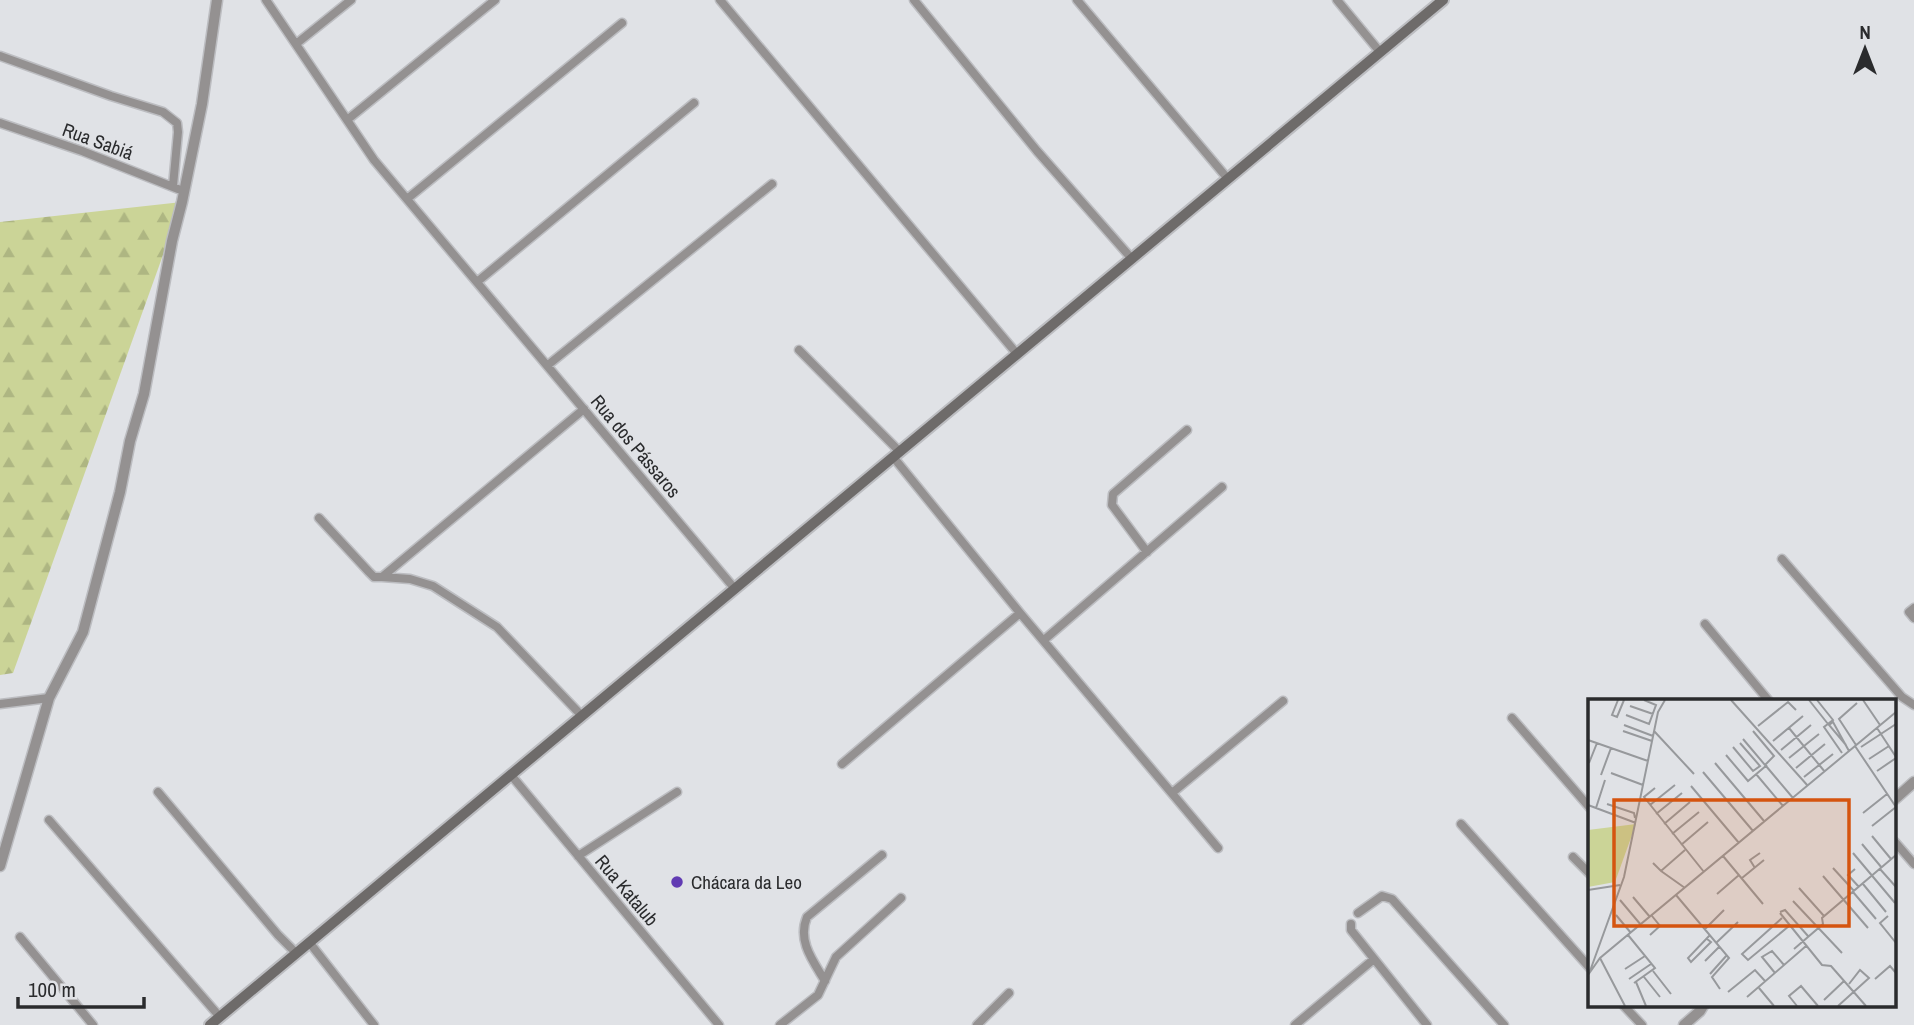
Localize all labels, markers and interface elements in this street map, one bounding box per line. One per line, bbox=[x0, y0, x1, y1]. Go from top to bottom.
north arrow bbox=[1830, 14, 1900, 84]
text: N bbox=[1859, 19, 1871, 45]
street label: Rua Sabiá bbox=[59, 116, 137, 166]
street label: Rua dos Pássaros bbox=[585, 389, 687, 503]
inset map bbox=[1588, 699, 1896, 1007]
street label: Rua Katalub bbox=[589, 849, 665, 931]
place label: Chácara da Leo bbox=[691, 869, 802, 895]
marker: Chácara da Leo bbox=[669, 874, 685, 890]
scale bar bbox=[18, 965, 144, 1009]
text: 100 m bbox=[28, 975, 76, 1004]

